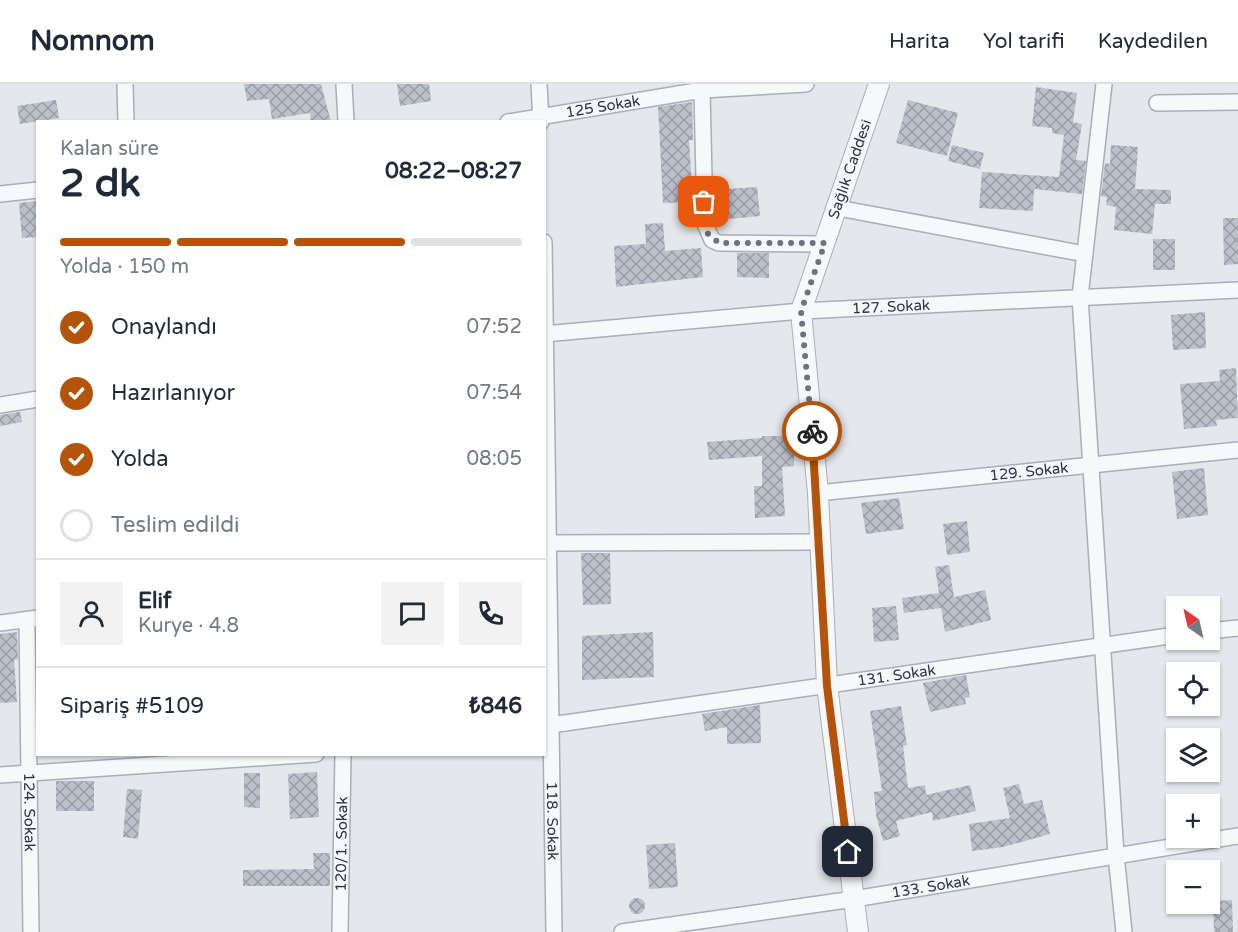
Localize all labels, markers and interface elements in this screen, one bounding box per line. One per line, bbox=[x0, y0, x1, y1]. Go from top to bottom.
text: Nomnom bbox=[30, 24, 155, 58]
text: Harita bbox=[889, 29, 950, 54]
text: Yol tarifi bbox=[983, 29, 1065, 54]
text: Kaydedilen bbox=[1098, 29, 1208, 54]
street label: 125 Sokak bbox=[564, 91, 641, 121]
street label: Sağlık Caddesi bbox=[824, 117, 875, 221]
text: Kalan süre bbox=[60, 137, 159, 161]
text: 08:22–08:27 bbox=[385, 158, 522, 184]
text: 2 dk bbox=[60, 160, 141, 207]
pin bbox=[678, 176, 729, 227]
icon: bag bbox=[687, 185, 720, 218]
text: Yolda · 150 m bbox=[60, 255, 189, 279]
street label: 127. Sokak bbox=[851, 296, 930, 318]
icon: check bbox=[60, 311, 93, 344]
text: Onaylandı bbox=[111, 314, 217, 340]
text: 07:52 bbox=[467, 315, 522, 339]
icon: check bbox=[60, 377, 93, 410]
text: Hazırlanıyor bbox=[111, 380, 235, 406]
text: 07:54 bbox=[467, 381, 522, 405]
courier bbox=[782, 401, 842, 461]
icon: bike bbox=[796, 415, 829, 448]
icon: check bbox=[60, 443, 93, 476]
text: Yolda bbox=[111, 446, 169, 472]
text: 08:05 bbox=[467, 447, 522, 471]
street label: 129. Sokak bbox=[989, 458, 1069, 484]
text: Teslim edildi bbox=[111, 512, 240, 538]
button: person bbox=[60, 582, 123, 645]
button: chat bbox=[381, 582, 444, 645]
button: phone bbox=[459, 582, 522, 645]
text: Elif bbox=[138, 588, 171, 614]
north arrow bbox=[1166, 596, 1220, 650]
map controls bbox=[1166, 596, 1220, 914]
text: Kurye · 4.8 bbox=[138, 614, 239, 638]
street label: 131. Sokak bbox=[856, 661, 937, 690]
button: locate bbox=[1166, 662, 1220, 716]
text: Sipariş #5109 bbox=[60, 693, 204, 719]
text: ₺846 bbox=[469, 693, 522, 719]
button: layers bbox=[1166, 728, 1220, 782]
street label: 124. Sokak bbox=[20, 772, 39, 852]
street label: 118. Sokak bbox=[543, 781, 562, 861]
button: + bbox=[1166, 794, 1220, 848]
street label: 120/1. Sokak bbox=[332, 796, 351, 892]
pin bbox=[822, 826, 873, 877]
icon: home bbox=[831, 835, 864, 868]
button: − bbox=[1166, 860, 1220, 914]
street label: 133. Sokak bbox=[890, 871, 971, 902]

